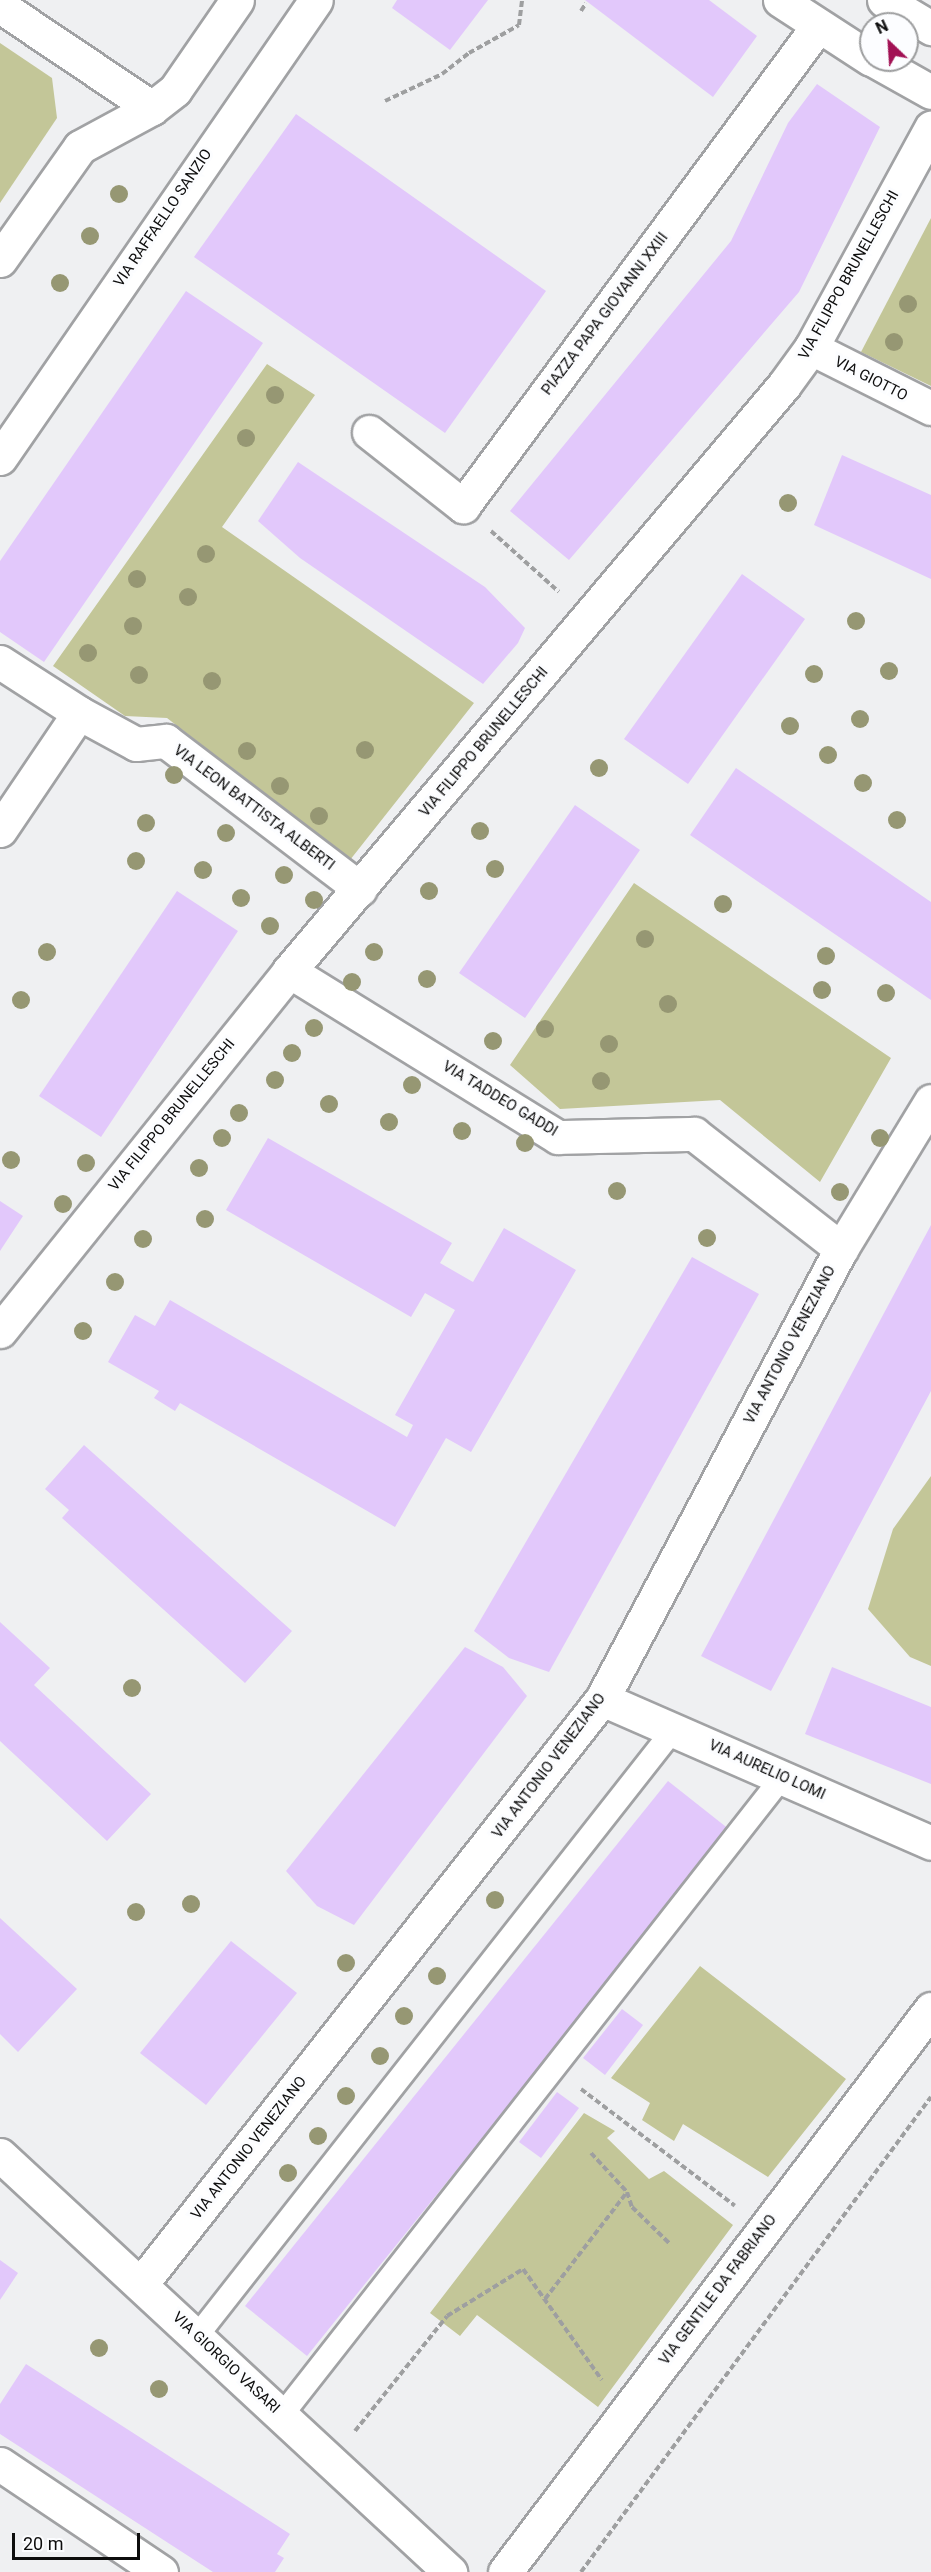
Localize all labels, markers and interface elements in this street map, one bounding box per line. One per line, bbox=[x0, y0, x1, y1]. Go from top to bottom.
north arrow bbox=[859, 12, 919, 72]
text: N bbox=[873, 16, 891, 38]
street label: VIA RAFFAELLO SANZIO bbox=[110, 146, 216, 290]
street label: VIA FILIPPO BRUNELLESCHI bbox=[795, 187, 903, 363]
street label: PIAZZA PAPA GIOVANNI XXIII bbox=[538, 229, 672, 399]
street label: VIA GIOTTO bbox=[831, 353, 911, 405]
street label: VIA FILIPPO BRUNELLESCHI bbox=[416, 663, 552, 821]
street label: VIA LEON BATTISTA ALBERTI bbox=[170, 742, 338, 874]
street label: VIA FILIPPO BRUNELLESCHI bbox=[105, 1035, 239, 1195]
street label: VIA TADDEO GADDI bbox=[439, 1057, 561, 1141]
street label: VIA ANTONIO VENEZIANO bbox=[741, 1263, 839, 1427]
street label: VIA ANTONIO VENEZIANO bbox=[489, 1690, 609, 1842]
street label: VIA AURELIO LOMI bbox=[706, 1736, 828, 1804]
street label: VIA ANTONIO VENEZIANO bbox=[188, 2073, 310, 2223]
street label: VIA GENTILE DA FABRIANO bbox=[656, 2211, 780, 2369]
street label: VIA GIORGIO VASARI bbox=[169, 2309, 283, 2417]
scale bar bbox=[15, 2521, 142, 2559]
text: 20 m bbox=[23, 2533, 63, 2554]

